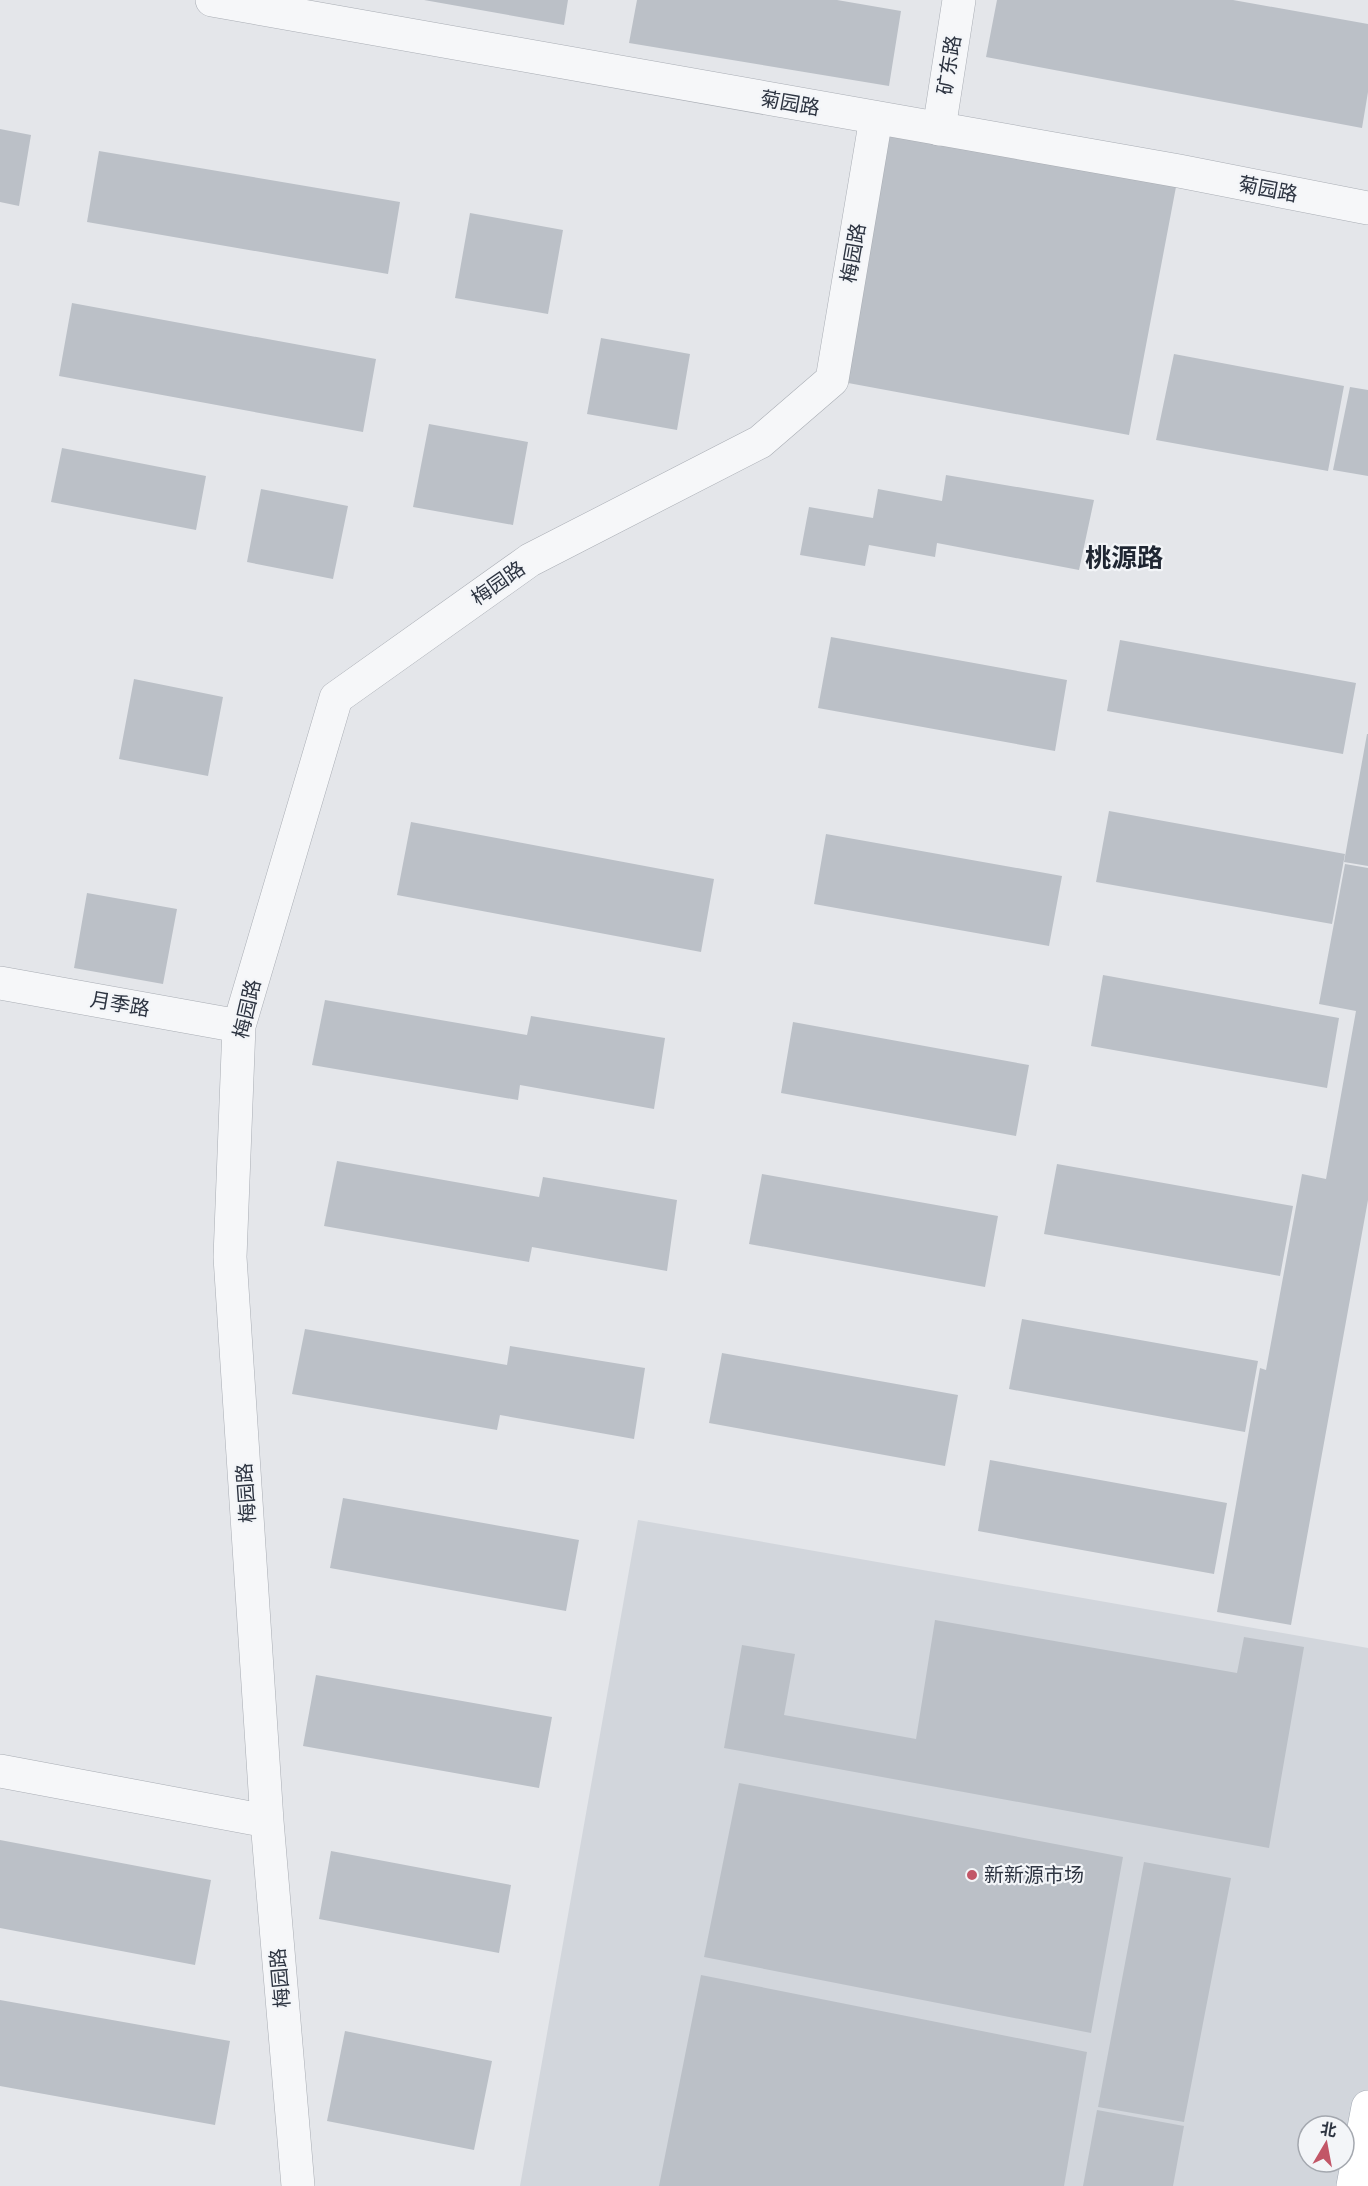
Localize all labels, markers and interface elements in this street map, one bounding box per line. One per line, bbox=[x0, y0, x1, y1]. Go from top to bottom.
street label: 矿东路 bbox=[933, 34, 965, 96]
street label: 菊园路 bbox=[759, 87, 821, 119]
street label: 菊园路 bbox=[1236, 172, 1300, 206]
street label: 梅园路 bbox=[837, 222, 869, 284]
district label: 桃源路 bbox=[1085, 543, 1163, 573]
street label: 梅园路 bbox=[467, 557, 529, 609]
street label: 梅园路 bbox=[230, 977, 264, 1041]
street label: 月季路 bbox=[89, 988, 151, 1020]
street label: 梅园路 bbox=[233, 1462, 259, 1524]
place label: 新新源市场 bbox=[984, 1864, 1084, 1886]
marker: 新新源市场 bbox=[965, 1868, 979, 1882]
street label: 梅园路 bbox=[266, 1947, 294, 2009]
north arrow bbox=[1296, 2114, 1356, 2174]
text: 北 bbox=[1319, 2120, 1338, 2139]

